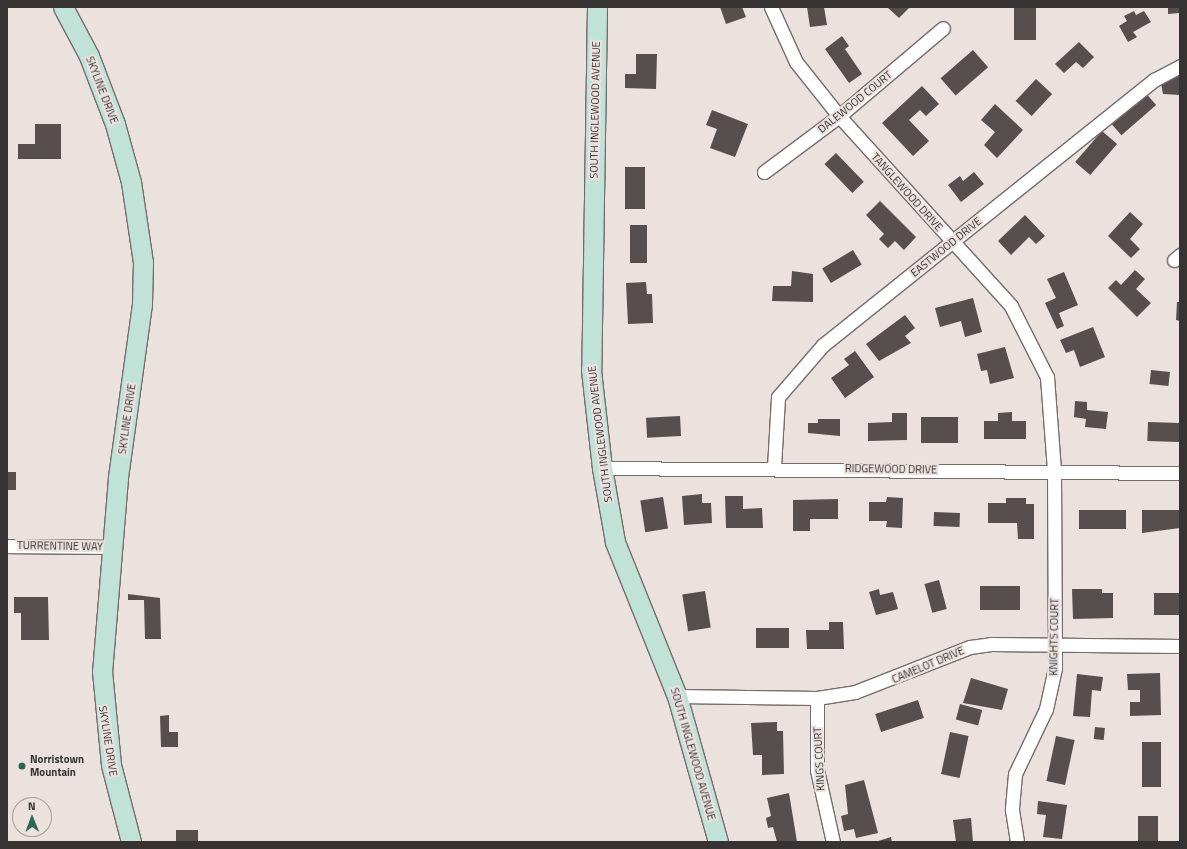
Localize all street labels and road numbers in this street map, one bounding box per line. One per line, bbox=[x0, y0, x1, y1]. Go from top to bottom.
street label: SOUTH INGLEWOOD AVENUE bbox=[587, 41, 603, 179]
street label: SKYLINE DRIVE bbox=[83, 54, 121, 126]
street label: DALEWOOD COURT bbox=[815, 68, 895, 136]
street label: TANGLEWOOD DRIVE bbox=[869, 150, 945, 234]
street label: EASTWOOD DRIVE bbox=[908, 214, 984, 280]
street label: SOUTH INGLEWOOD AVENUE bbox=[585, 365, 615, 503]
street label: SKYLINE DRIVE bbox=[116, 383, 138, 455]
street label: RIDGEWOOD DRIVE bbox=[845, 462, 937, 476]
street label: TURRENTINE WAY bbox=[17, 539, 103, 553]
street label: KNIGHTS COURT bbox=[1047, 598, 1061, 676]
street label: CAMELOT DRIVE bbox=[890, 644, 966, 686]
street label: SOUTH INGLEWOOD AVENUE bbox=[668, 686, 718, 822]
street label: SKYLINE DRIVE bbox=[96, 705, 120, 777]
street label: KINGS COURT bbox=[811, 727, 827, 791]

